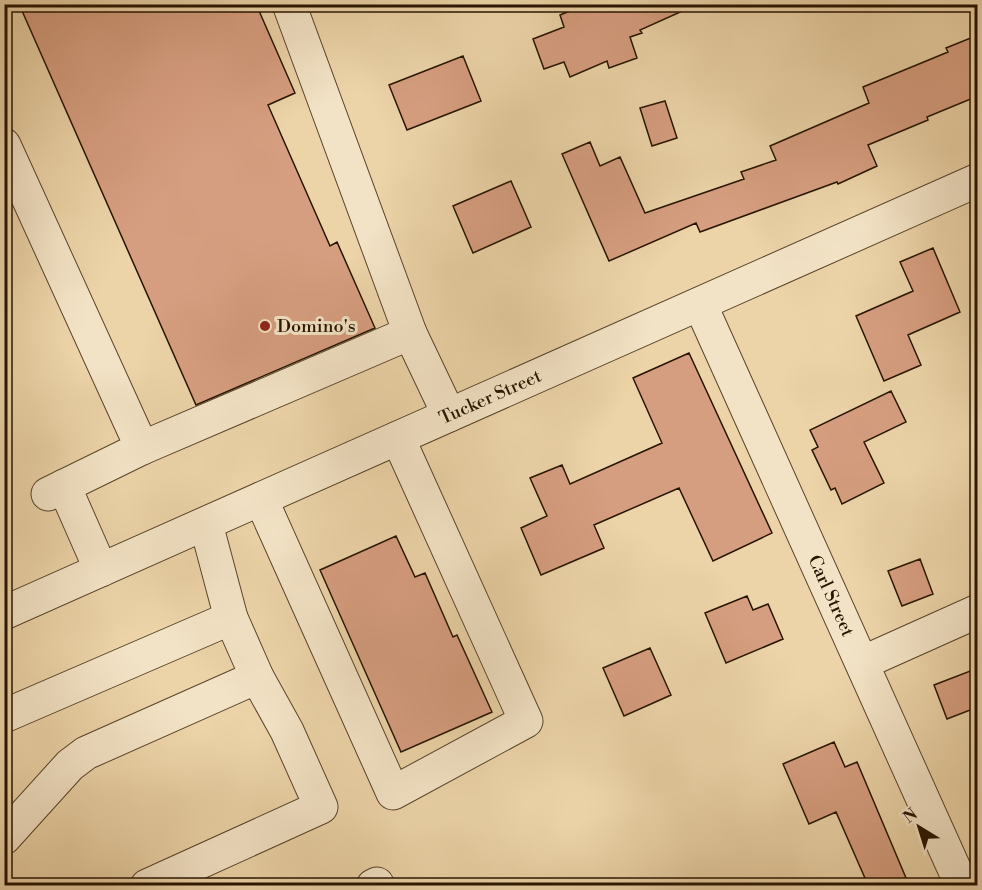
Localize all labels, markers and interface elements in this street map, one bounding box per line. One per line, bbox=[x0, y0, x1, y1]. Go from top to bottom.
place label: Domino's bbox=[277, 315, 356, 338]
marker: Domino's bbox=[258, 319, 272, 333]
street label: Tucker Street bbox=[436, 364, 545, 430]
street label: Carl Street bbox=[803, 551, 860, 641]
north arrow bbox=[889, 797, 949, 857]
text: N bbox=[899, 804, 922, 828]

